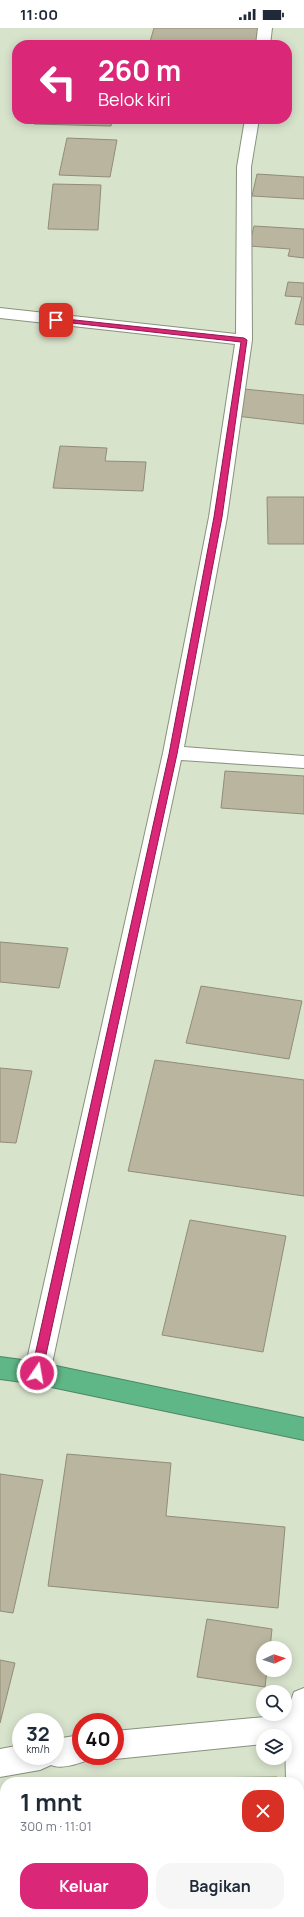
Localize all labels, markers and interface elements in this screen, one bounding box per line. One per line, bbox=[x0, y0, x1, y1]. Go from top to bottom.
text: 11:00 bbox=[20, 4, 58, 25]
text: 260 m bbox=[98, 51, 181, 89]
icon: left bbox=[32, 56, 84, 108]
text: Belok kiri bbox=[98, 87, 171, 111]
pin bbox=[39, 303, 73, 337]
icon: arrive bbox=[45, 309, 67, 331]
position arrow bbox=[16, 1352, 58, 1394]
north arrow bbox=[256, 1641, 292, 1677]
map controls bbox=[256, 1641, 292, 1765]
button: search bbox=[256, 1685, 292, 1721]
speed limit sign: 40 bbox=[72, 1713, 124, 1765]
text: 32 bbox=[26, 1720, 50, 1747]
button: layers bbox=[256, 1729, 292, 1765]
text: km/h bbox=[26, 1742, 50, 1756]
text: 1 mnt bbox=[20, 1785, 82, 1818]
button: close bbox=[242, 1790, 284, 1832]
text: 300 m · 11:01 bbox=[20, 1817, 92, 1835]
button: Keluar bbox=[20, 1863, 148, 1909]
button: Bagikan bbox=[156, 1863, 284, 1909]

